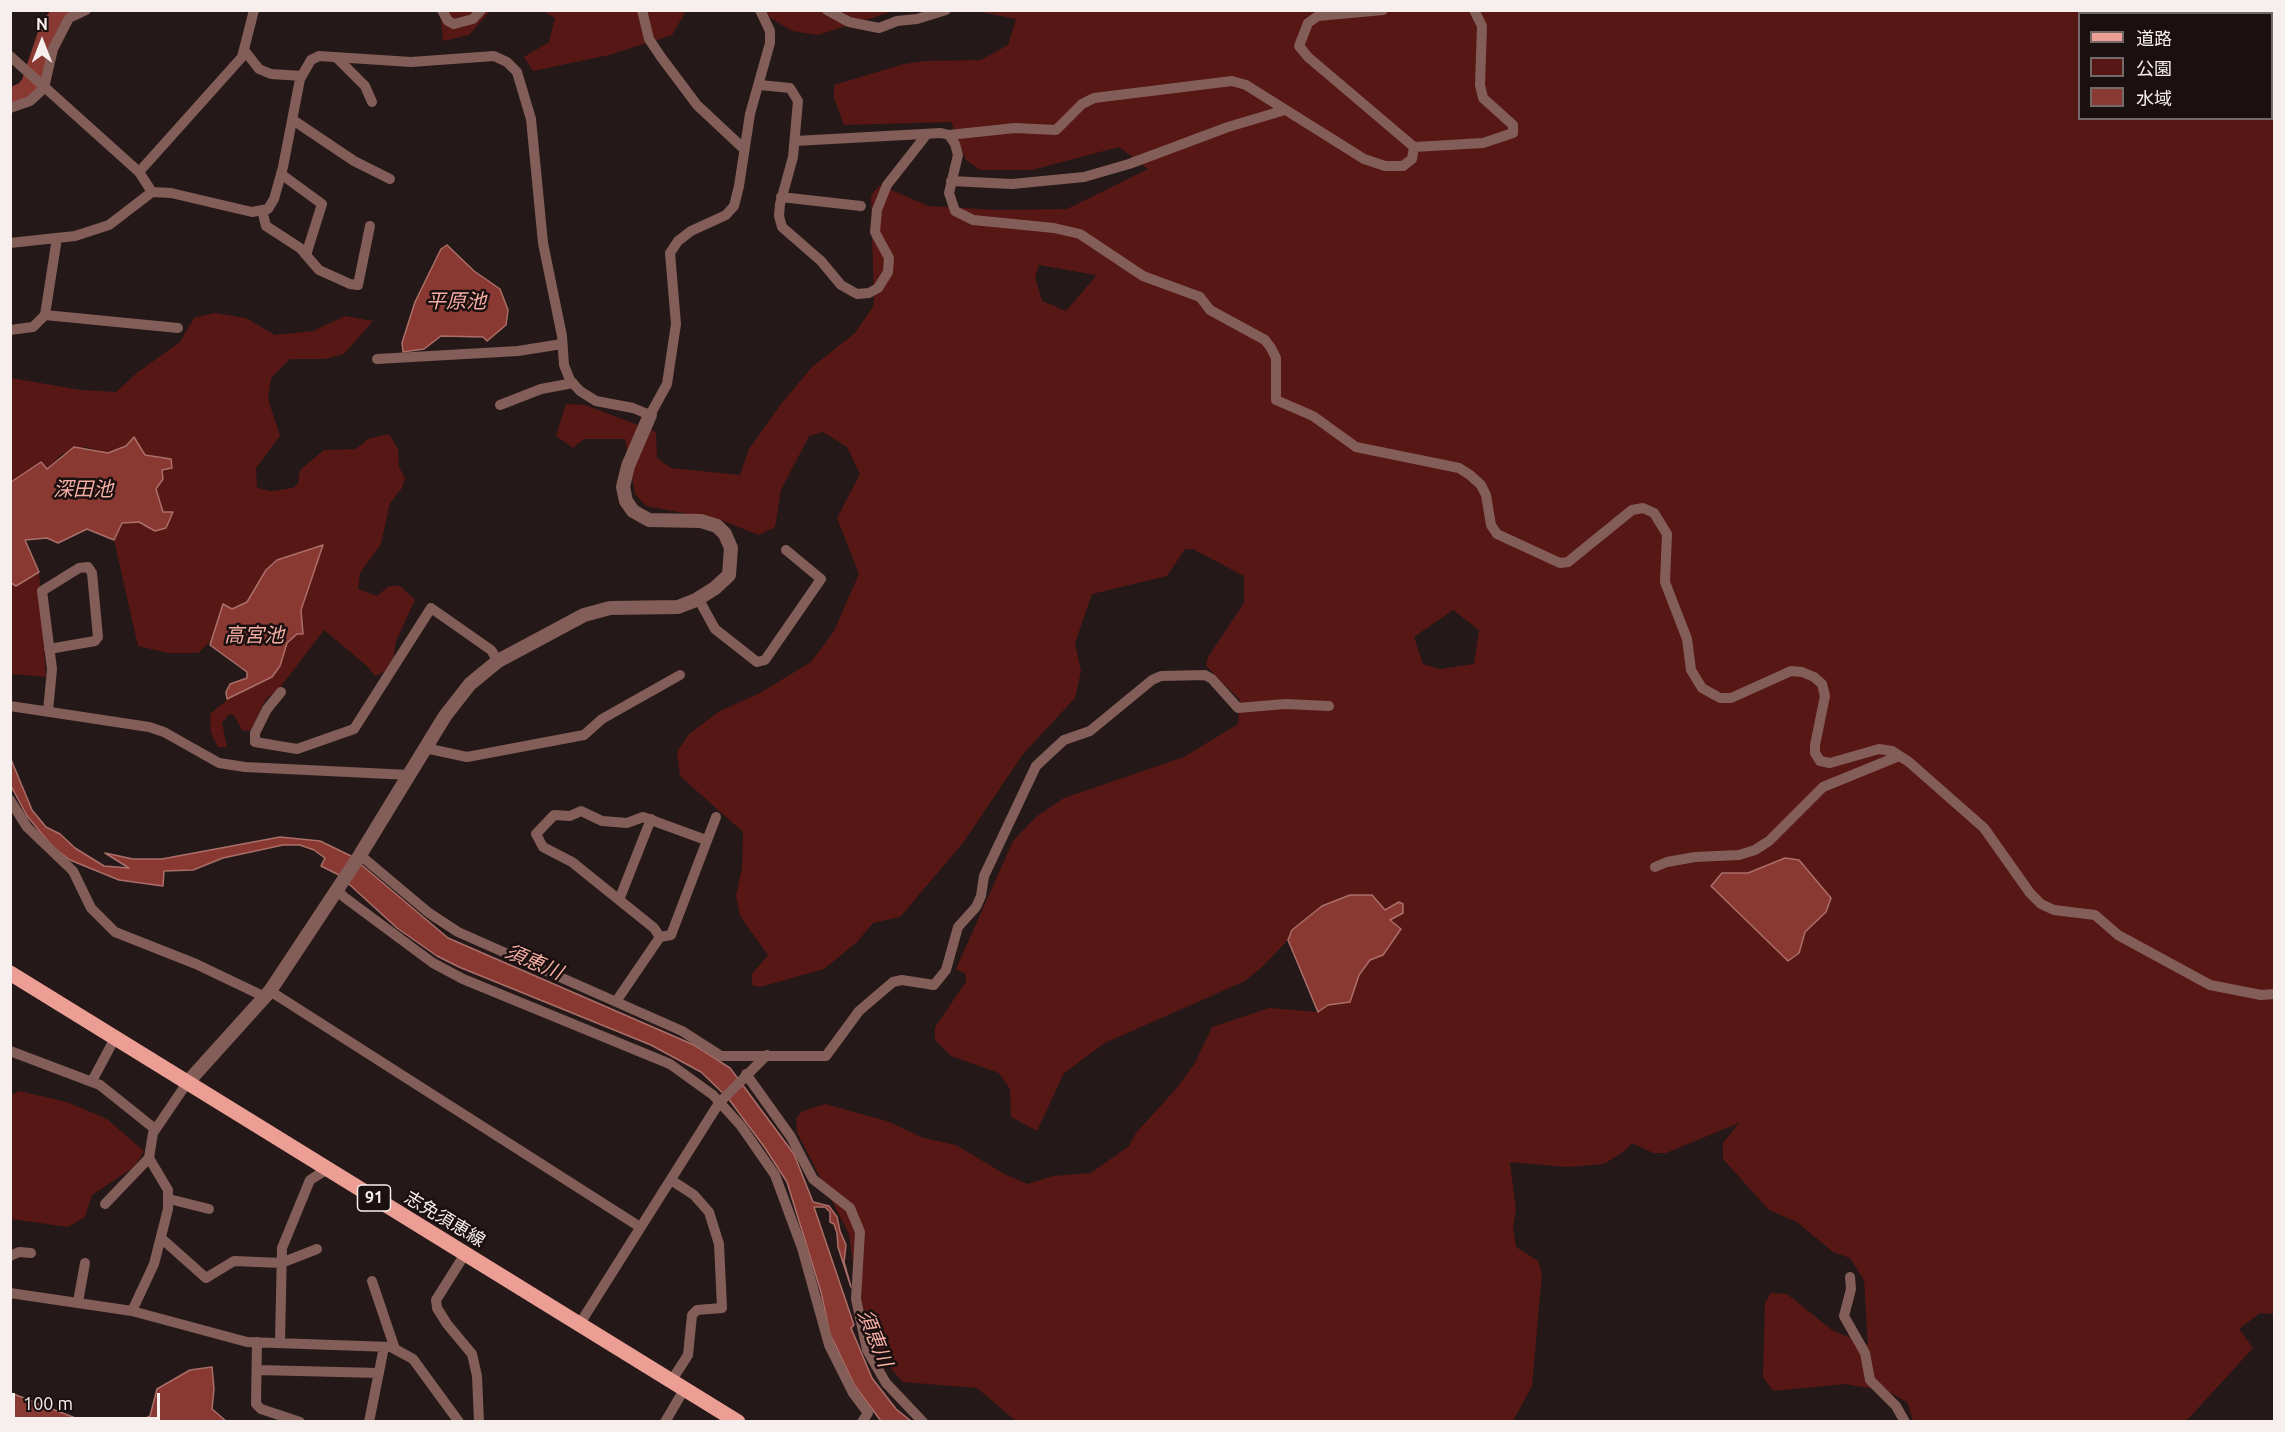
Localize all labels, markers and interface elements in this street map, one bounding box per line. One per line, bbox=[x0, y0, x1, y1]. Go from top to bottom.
north arrow bbox=[12, 12, 72, 72]
legend bbox=[2078, 12, 2273, 120]
text: N bbox=[36, 15, 48, 33]
text: 道路 bbox=[2136, 28, 2172, 48]
text: 公園 bbox=[2136, 58, 2172, 78]
text: 水域 bbox=[2136, 88, 2172, 108]
water label: 平原池 bbox=[426, 289, 486, 313]
water label: 深田池 bbox=[53, 477, 113, 501]
water label: 高宮池 bbox=[224, 623, 284, 647]
water label: 須恵川 bbox=[502, 939, 566, 985]
road number: 91 bbox=[358, 1185, 391, 1211]
street label: 志免須恵線 bbox=[401, 1187, 489, 1251]
water label: 須恵川 bbox=[853, 1306, 897, 1370]
scale bar bbox=[15, 1381, 164, 1419]
text: 100 m bbox=[23, 1393, 73, 1413]

